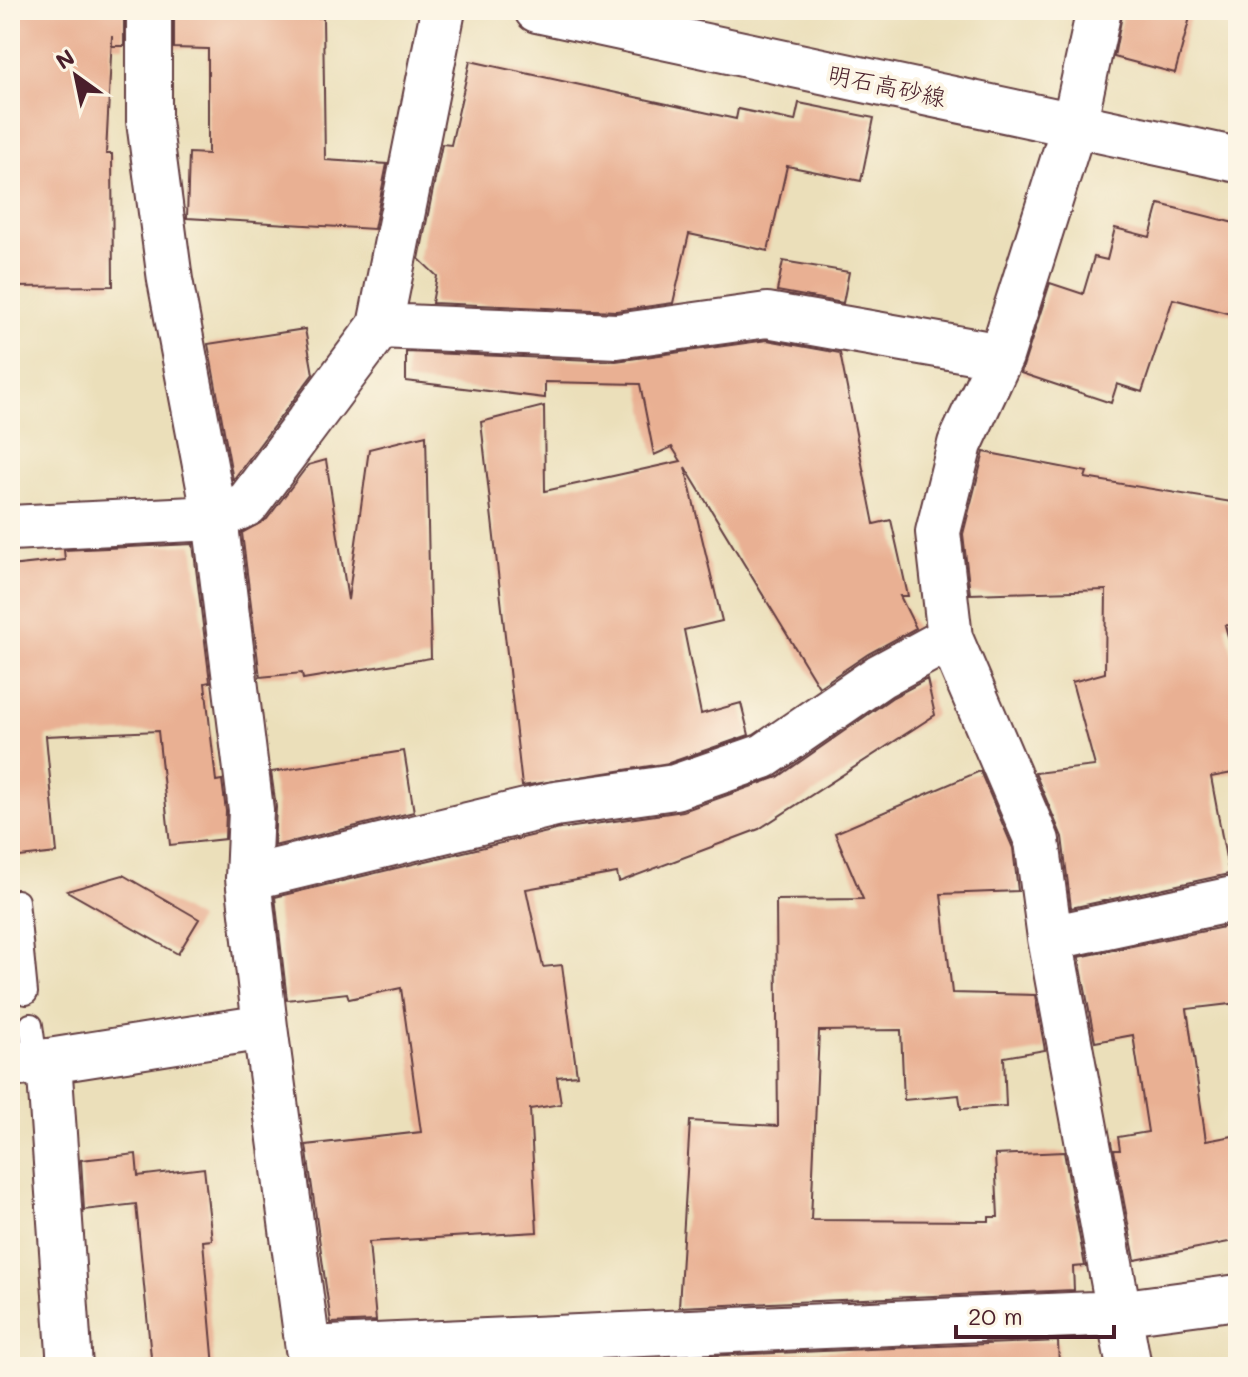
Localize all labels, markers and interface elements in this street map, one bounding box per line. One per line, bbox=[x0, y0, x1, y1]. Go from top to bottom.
north arrow bbox=[36, 36, 116, 116]
text: N bbox=[50, 42, 80, 76]
street label: 明石高砂線 bbox=[825, 57, 949, 113]
scale bar bbox=[956, 1289, 1114, 1339]
text: 20 m bbox=[968, 1300, 1023, 1331]

